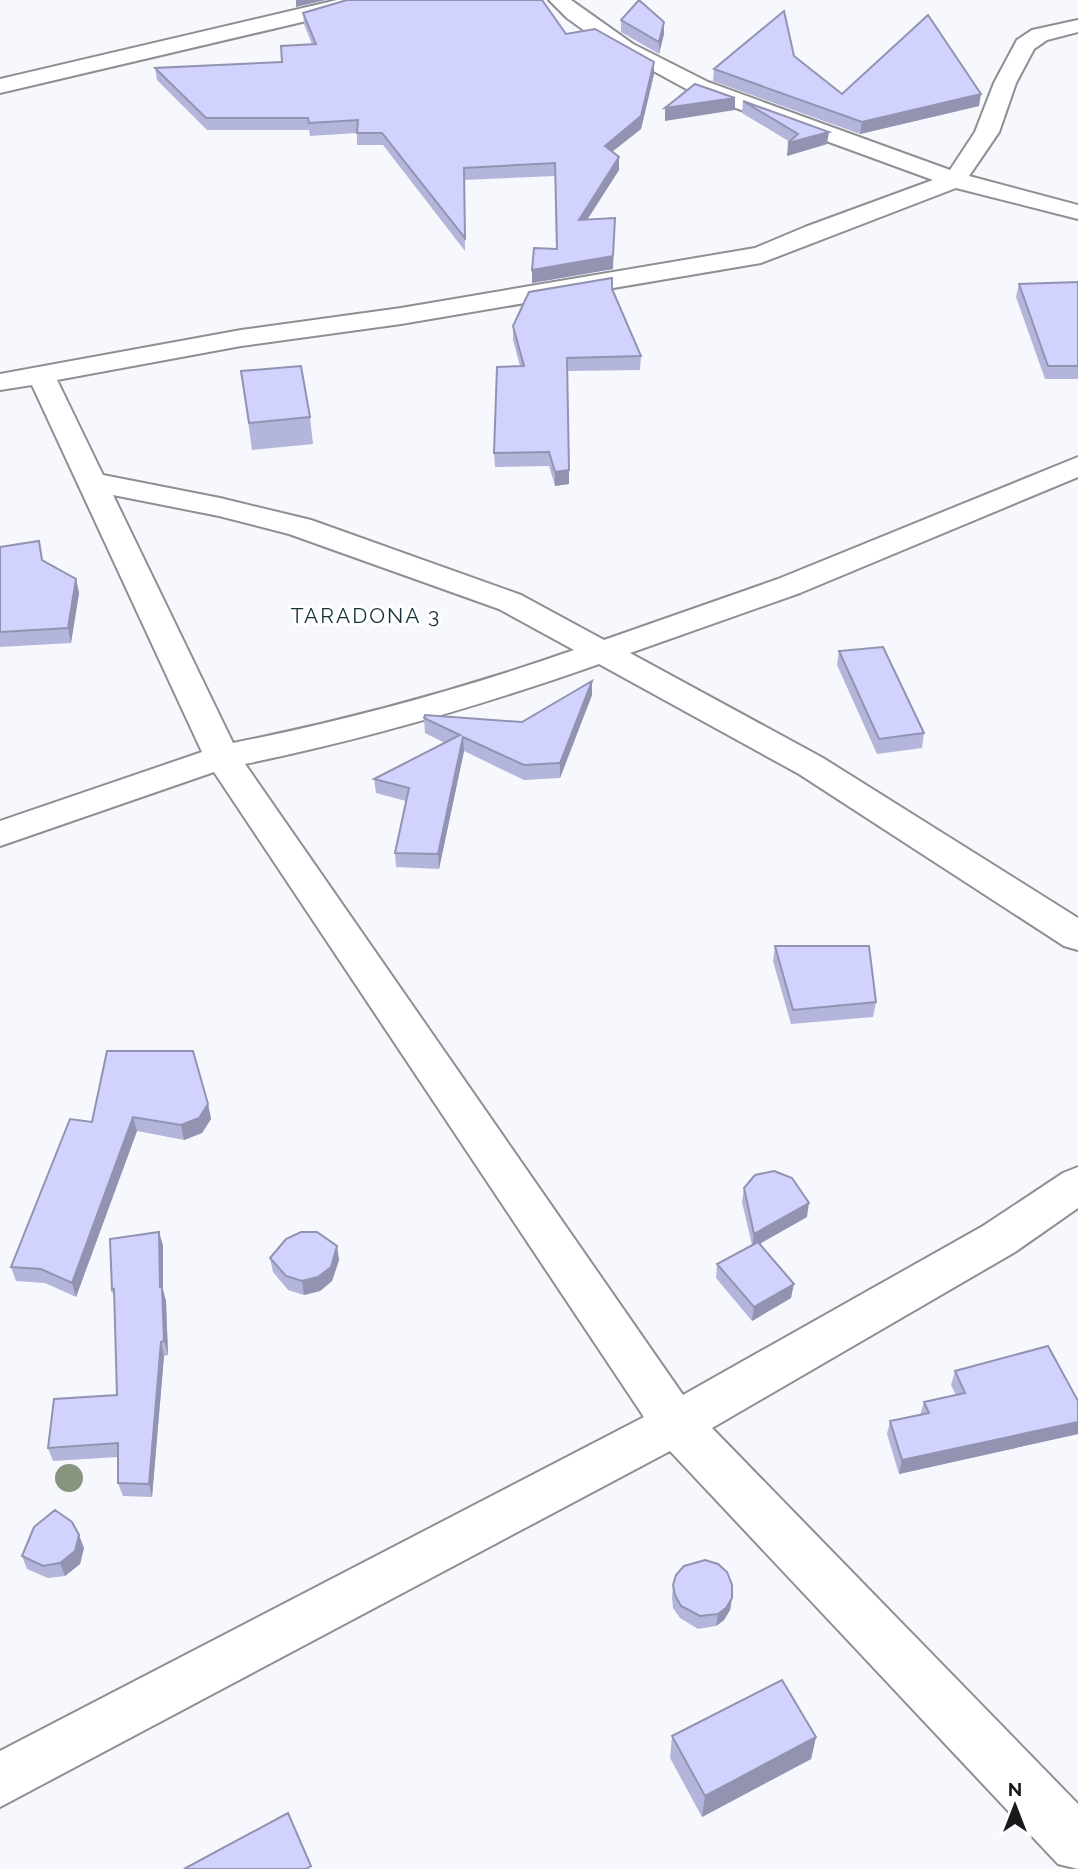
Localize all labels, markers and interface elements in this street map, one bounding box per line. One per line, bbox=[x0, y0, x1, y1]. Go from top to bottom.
district label: TARADONA 3 bbox=[291, 603, 441, 628]
north arrow bbox=[980, 1771, 1050, 1841]
text: N bbox=[1008, 1778, 1022, 1800]

